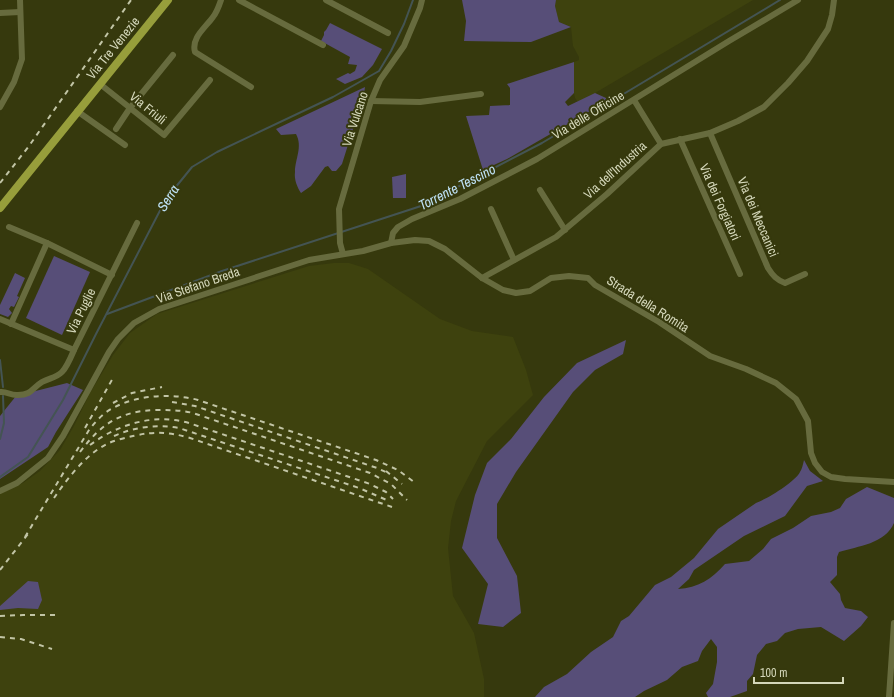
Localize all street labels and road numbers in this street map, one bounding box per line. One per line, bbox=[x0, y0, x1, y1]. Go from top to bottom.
street label: Via Tre Venezie bbox=[83, 13, 143, 83]
street label: Via delle Officine bbox=[549, 87, 627, 143]
street label: Via Friuli bbox=[126, 88, 170, 128]
street label: Via Vulcano bbox=[338, 89, 372, 149]
street label: Via dell'Industria bbox=[580, 137, 650, 203]
street label: Via dei Forgiatori bbox=[696, 161, 745, 243]
street label: Via dei Meccanici bbox=[734, 174, 782, 260]
street label: Via Stefano Breda bbox=[154, 263, 242, 307]
street label: Strada della Romita bbox=[604, 272, 693, 336]
street label: Via Puglie bbox=[63, 285, 99, 337]

